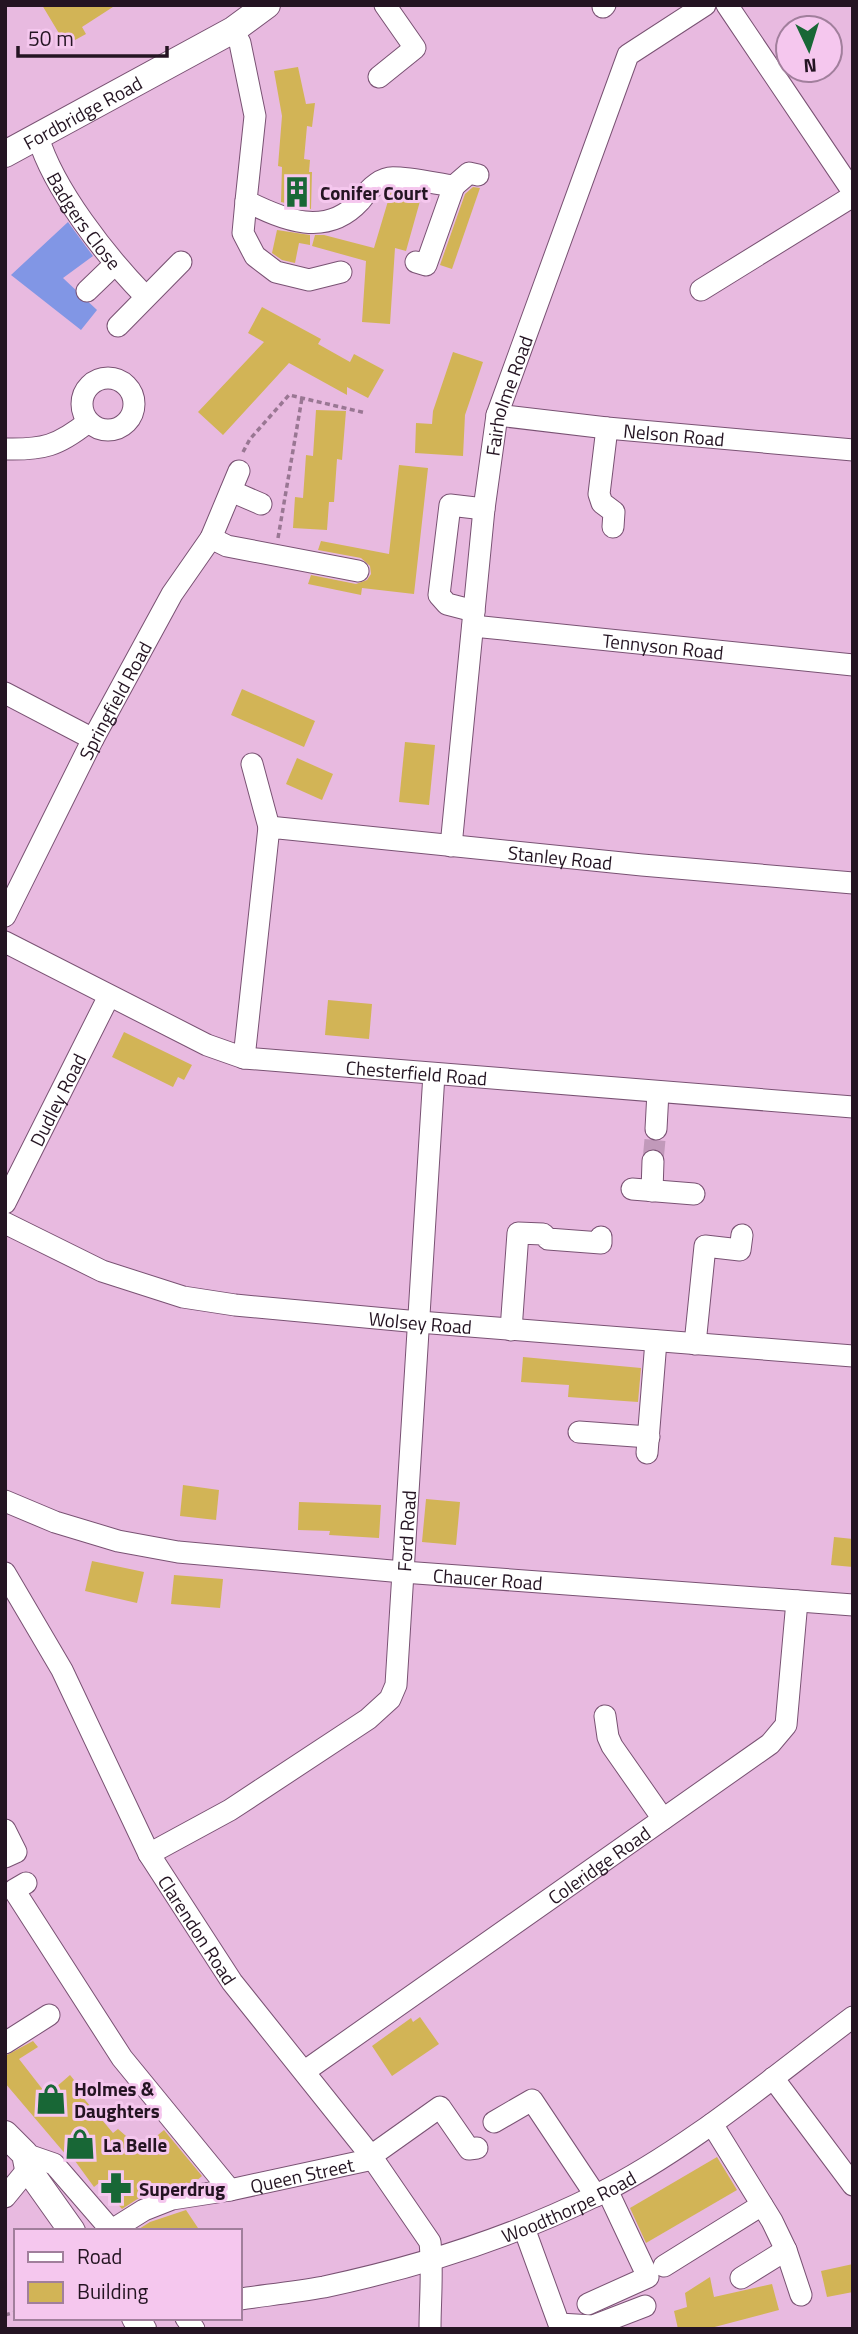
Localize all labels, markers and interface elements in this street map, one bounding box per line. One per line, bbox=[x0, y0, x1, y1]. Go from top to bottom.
scale bar bbox=[18, 14, 166, 58]
north arrow bbox=[774, 14, 844, 84]
text: 50 m bbox=[28, 22, 74, 54]
text: N bbox=[803, 52, 818, 81]
street label: Fordbridge Road bbox=[18, 68, 147, 156]
street label: Badgers Close bbox=[40, 166, 129, 276]
building icon: Conifer Court bbox=[280, 175, 314, 209]
place label: Conifer Court bbox=[320, 178, 428, 207]
street label: Fairholme Road bbox=[477, 331, 539, 458]
street label: Nelson Road bbox=[622, 415, 726, 453]
street label: Tennyson Road bbox=[601, 625, 725, 666]
street label: Springfield Road bbox=[71, 636, 158, 764]
street label: Stanley Road bbox=[506, 837, 614, 876]
street label: Dudley Road bbox=[21, 1048, 93, 1151]
street label: Chesterfield Road bbox=[345, 1052, 488, 1092]
street label: Wolsey Road bbox=[367, 1303, 473, 1341]
street label: Ford Road bbox=[389, 1489, 423, 1572]
street label: Chaucer Road bbox=[432, 1560, 544, 1597]
street label: Coleridge Road bbox=[541, 1818, 656, 1911]
street label: Clarendon Road bbox=[151, 1869, 244, 1990]
place label: Holmes & Daughters bbox=[74, 2074, 160, 2125]
shop icon: Holmes & Daughters bbox=[34, 2082, 68, 2116]
shop icon: La Belle bbox=[63, 2127, 97, 2161]
place label: La Belle bbox=[103, 2130, 167, 2159]
street label: Queen Street bbox=[247, 2149, 357, 2200]
street label: Woodthorpe Road bbox=[497, 2162, 641, 2249]
pharmacy icon: Superdrug bbox=[99, 2171, 133, 2205]
place label: Superdrug bbox=[139, 2174, 225, 2203]
legend bbox=[14, 2229, 242, 2320]
text: Road bbox=[77, 2240, 122, 2272]
text: Building bbox=[77, 2275, 149, 2307]

